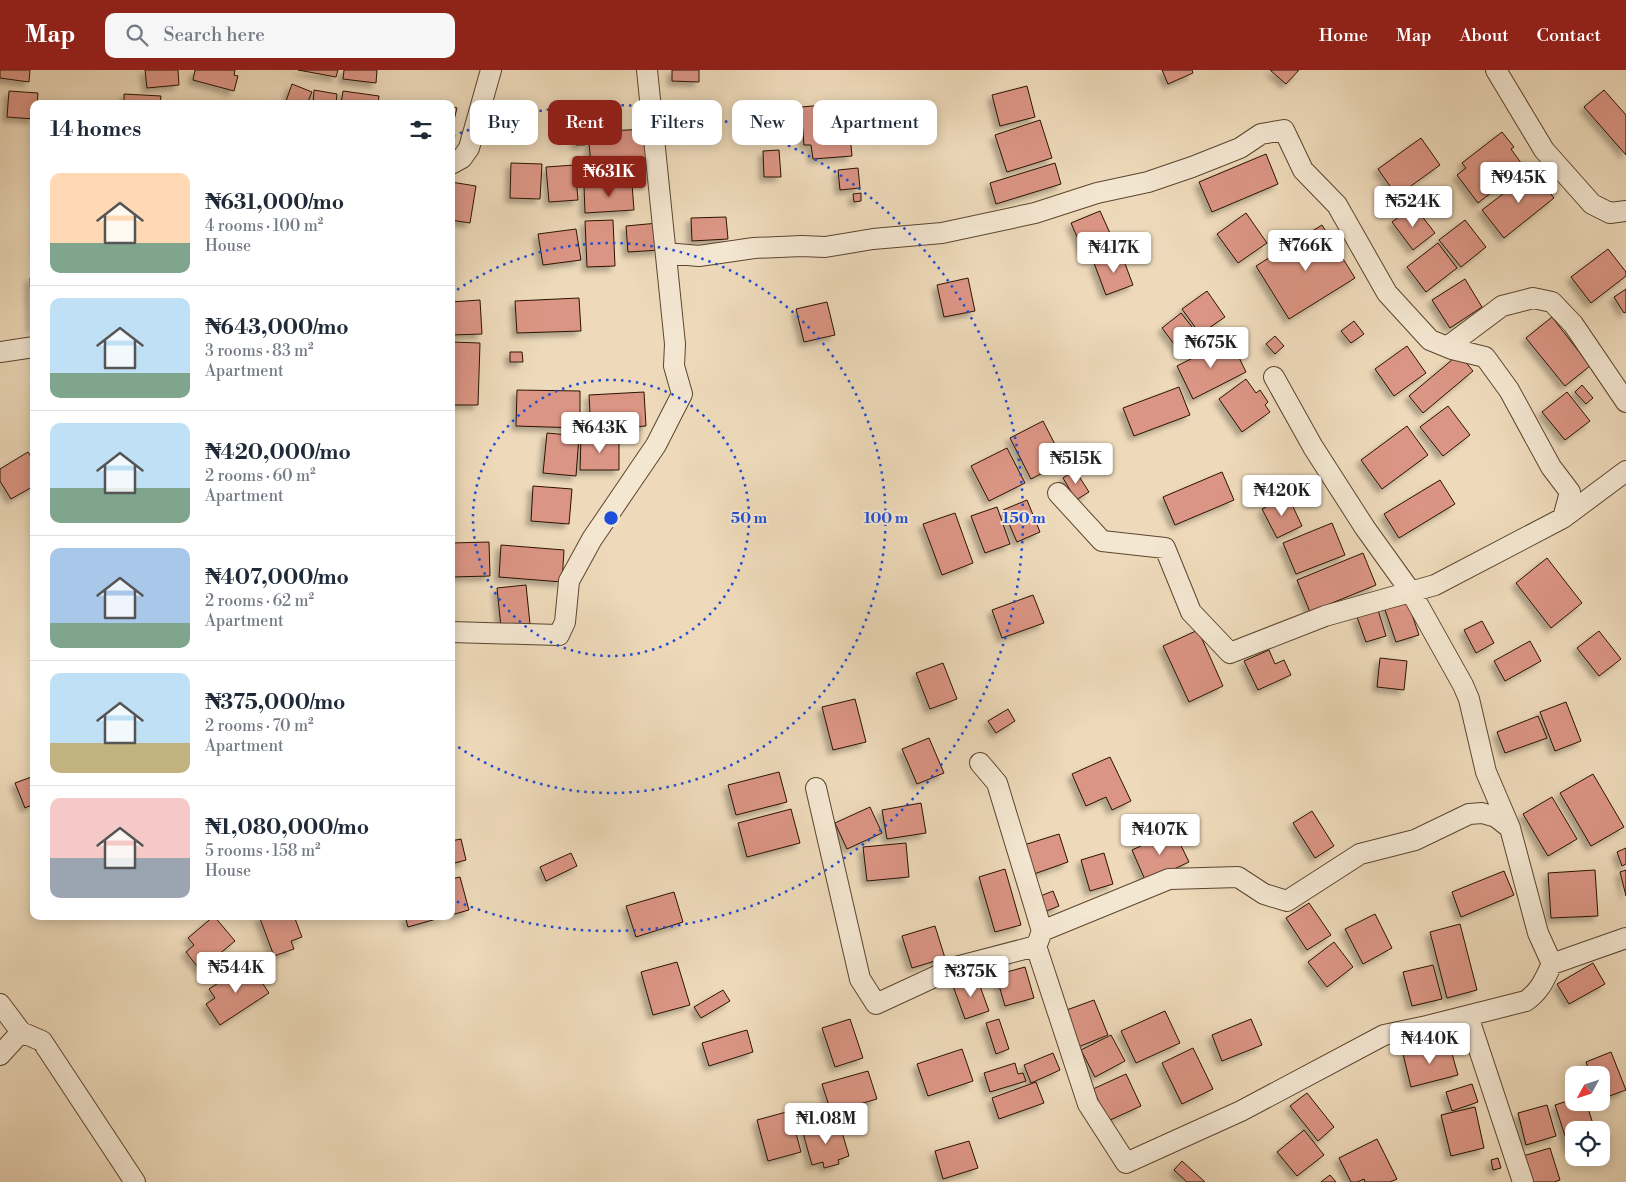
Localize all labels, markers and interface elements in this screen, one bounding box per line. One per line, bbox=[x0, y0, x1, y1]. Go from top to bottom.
search box bbox=[105, 13, 455, 58]
text: Map bbox=[25, 20, 75, 50]
icon: search bbox=[123, 21, 151, 49]
text: Search here bbox=[163, 23, 265, 47]
text: Home bbox=[1319, 24, 1368, 47]
text: Map bbox=[1396, 24, 1432, 47]
text: About bbox=[1460, 24, 1509, 47]
text: Contact bbox=[1537, 24, 1601, 47]
chip: Buy bbox=[470, 100, 538, 145]
chip: Rent bbox=[548, 100, 622, 145]
chip: Filters bbox=[632, 100, 722, 145]
chip: New bbox=[732, 100, 803, 145]
chip: Apartment bbox=[813, 100, 937, 145]
icon: filters bbox=[407, 116, 435, 144]
text: 14 homes bbox=[50, 117, 141, 143]
pin: ₦631K bbox=[574, 156, 644, 198]
text: ₦631K bbox=[583, 162, 635, 182]
pin: ₦945K bbox=[1484, 162, 1554, 204]
text: ₦945K bbox=[1491, 168, 1547, 188]
pin: ₦524K bbox=[1378, 186, 1448, 228]
text: ₦631,000/mo bbox=[205, 190, 344, 216]
text: ₦524K bbox=[1385, 192, 1441, 212]
icon: home bbox=[90, 193, 150, 253]
text: 4 rooms · 100 m² bbox=[205, 216, 323, 236]
pin: ₦766K bbox=[1271, 230, 1341, 272]
pin: ₦417K bbox=[1079, 232, 1149, 274]
text: House bbox=[205, 236, 251, 256]
text: ₦766K bbox=[1279, 236, 1333, 256]
text: ₦417K bbox=[1088, 238, 1140, 258]
text: ₦643,000/mo bbox=[205, 315, 349, 341]
icon: home bbox=[90, 318, 150, 378]
pin: ₦675K bbox=[1176, 326, 1246, 369]
text: ₦675K bbox=[1184, 333, 1238, 353]
text: 3 rooms · 83 m² bbox=[205, 341, 314, 361]
text: Apartment bbox=[205, 361, 284, 381]
pin: ₦643K bbox=[565, 412, 635, 454]
text: ₦643K bbox=[572, 418, 628, 438]
text: ₦420,000/mo bbox=[205, 440, 351, 466]
pin: ₦515K bbox=[1041, 442, 1111, 485]
icon: home bbox=[90, 443, 150, 503]
text: ₦515K bbox=[1050, 449, 1102, 469]
text: 2 rooms · 60 m² bbox=[205, 466, 316, 486]
pin: ₦420K bbox=[1247, 474, 1317, 517]
text: ₦420K bbox=[1253, 481, 1311, 501]
text: Apartment bbox=[205, 486, 284, 506]
centre of rings bbox=[602, 509, 620, 527]
text: 50 m bbox=[731, 509, 767, 528]
text: 100 m bbox=[864, 509, 909, 528]
text: 150 m bbox=[1002, 509, 1046, 528]
text: ₦407,000/mo bbox=[205, 565, 349, 591]
icon: home bbox=[90, 568, 150, 628]
text: 2 rooms · 62 m² bbox=[205, 591, 314, 611]
text: Apartment bbox=[205, 611, 284, 631]
text: ₦375,000/mo bbox=[205, 690, 345, 716]
icon: home bbox=[90, 693, 150, 753]
text: 2 rooms · 70 m² bbox=[205, 716, 314, 736]
text: Apartment bbox=[205, 736, 284, 756]
pin: ₦407K bbox=[1125, 814, 1195, 856]
text: ₦1,080,000/mo bbox=[205, 815, 369, 841]
icon: home bbox=[90, 818, 150, 878]
text: ₦407K bbox=[1132, 820, 1188, 840]
text: 5 rooms · 158 m² bbox=[205, 841, 321, 861]
text: House bbox=[205, 861, 251, 881]
pin: ₦544K bbox=[201, 952, 271, 994]
pin: ₦375K bbox=[936, 956, 1006, 998]
text: ₦544K bbox=[208, 958, 264, 978]
text: ₦375K bbox=[944, 962, 998, 982]
pin: ₦440K bbox=[1395, 1022, 1465, 1065]
text: ₦440K bbox=[1401, 1029, 1459, 1049]
north arrow bbox=[1565, 1066, 1610, 1111]
map controls bbox=[1565, 1066, 1610, 1166]
pin: ₦1.08M bbox=[785, 1102, 867, 1145]
text: ₦1.08M bbox=[796, 1109, 856, 1129]
button: locate bbox=[1565, 1121, 1610, 1166]

